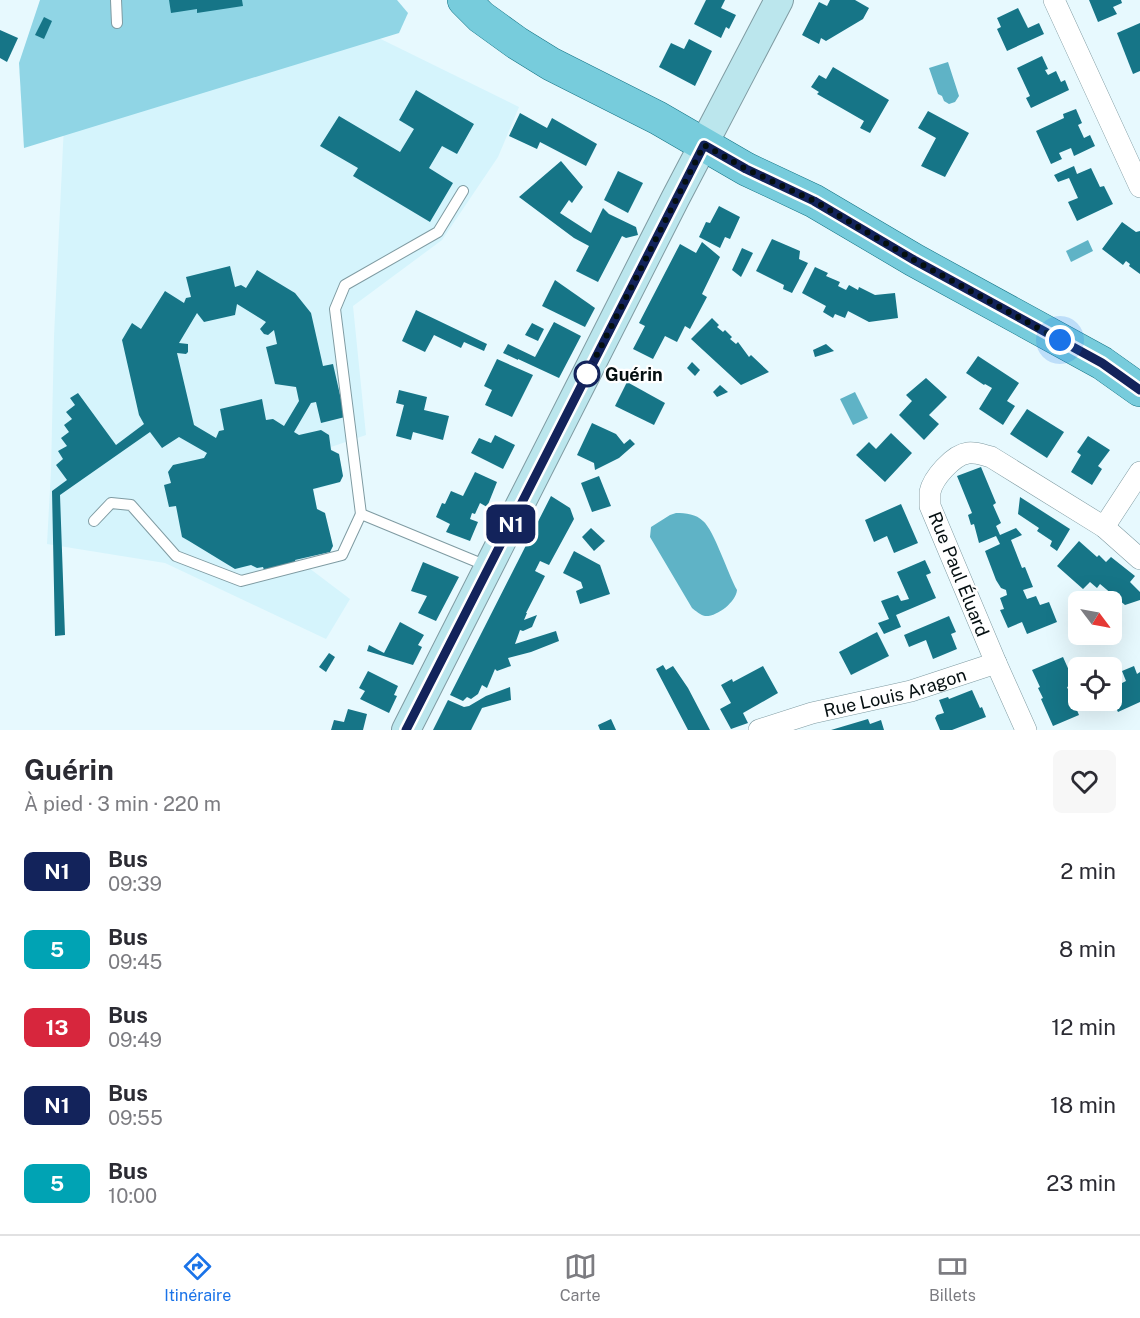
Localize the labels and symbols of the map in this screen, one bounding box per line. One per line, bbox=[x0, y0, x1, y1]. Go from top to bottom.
your location bbox=[1045, 325, 1075, 355]
marker: Guérin bbox=[574, 361, 600, 387]
place label: Guérin bbox=[605, 364, 663, 385]
line badge: N1 bbox=[484, 504, 538, 544]
street label: Rue Paul Éluard bbox=[924, 508, 995, 639]
north arrow bbox=[1068, 591, 1122, 645]
street label: Rue Louis Aragon bbox=[821, 663, 969, 721]

